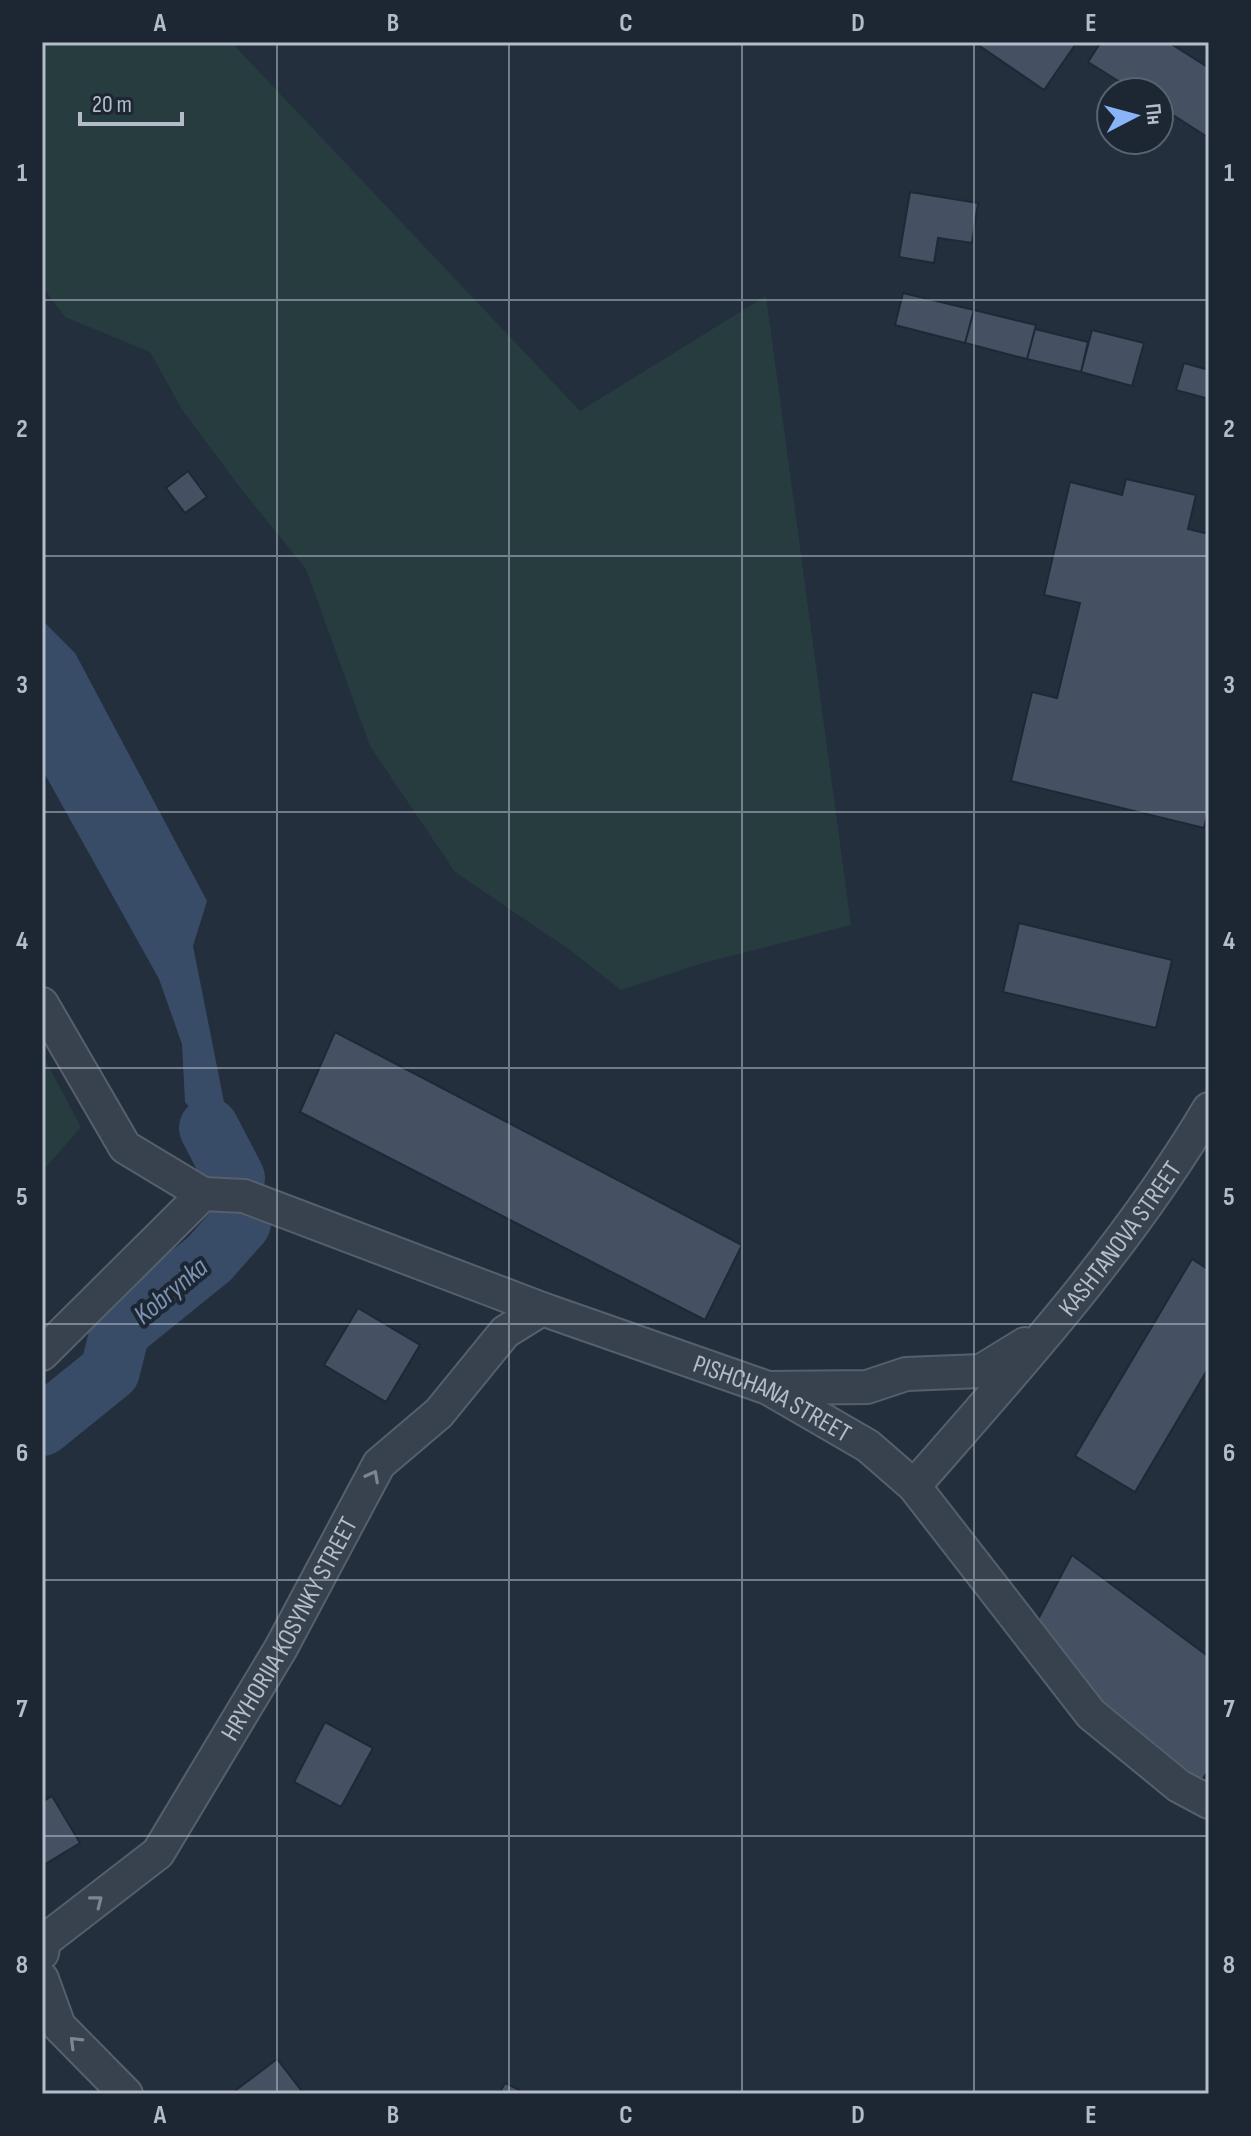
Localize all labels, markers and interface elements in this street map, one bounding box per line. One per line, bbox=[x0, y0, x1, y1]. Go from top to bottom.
text: A bbox=[153, 8, 167, 39]
text: B bbox=[387, 8, 399, 39]
text: C bbox=[619, 8, 633, 39]
text: D bbox=[851, 8, 865, 39]
text: E bbox=[1085, 8, 1097, 39]
scale bar bbox=[80, 76, 182, 126]
north arrow bbox=[1095, 76, 1175, 156]
text: 20 m bbox=[92, 90, 132, 119]
text: Пн bbox=[1139, 102, 1168, 126]
text: 1 bbox=[17, 158, 27, 189]
text: 1 bbox=[1224, 158, 1234, 189]
text: 2 bbox=[16, 414, 28, 445]
text: 2 bbox=[1223, 414, 1235, 445]
text: 3 bbox=[16, 670, 28, 701]
text: 3 bbox=[1223, 670, 1235, 701]
text: 4 bbox=[16, 926, 28, 957]
text: 4 bbox=[1223, 926, 1235, 957]
street label: KASHTANOVA STREET bbox=[1053, 1156, 1189, 1323]
text: 5 bbox=[16, 1182, 28, 1213]
text: 5 bbox=[1223, 1182, 1235, 1213]
water label: Kobrynka bbox=[127, 1250, 215, 1332]
street label: PISHCHANA STREET bbox=[689, 1349, 856, 1450]
text: 6 bbox=[16, 1438, 28, 1469]
text: 6 bbox=[1223, 1438, 1235, 1469]
one-way arrow bbox=[363, 1469, 378, 1484]
street label: HRYHORIIA KOSYNKY STREET bbox=[215, 1512, 365, 1747]
text: 7 bbox=[16, 1694, 28, 1725]
text: 7 bbox=[1223, 1694, 1235, 1725]
one-way arrow bbox=[88, 1896, 103, 1910]
text: 8 bbox=[16, 1950, 28, 1981]
text: 8 bbox=[1223, 1950, 1235, 1981]
one-way arrow bbox=[70, 2037, 84, 2051]
text: A bbox=[153, 2100, 167, 2131]
text: B bbox=[387, 2100, 399, 2131]
text: C bbox=[619, 2100, 633, 2131]
text: D bbox=[851, 2100, 865, 2131]
text: E bbox=[1085, 2100, 1097, 2131]

